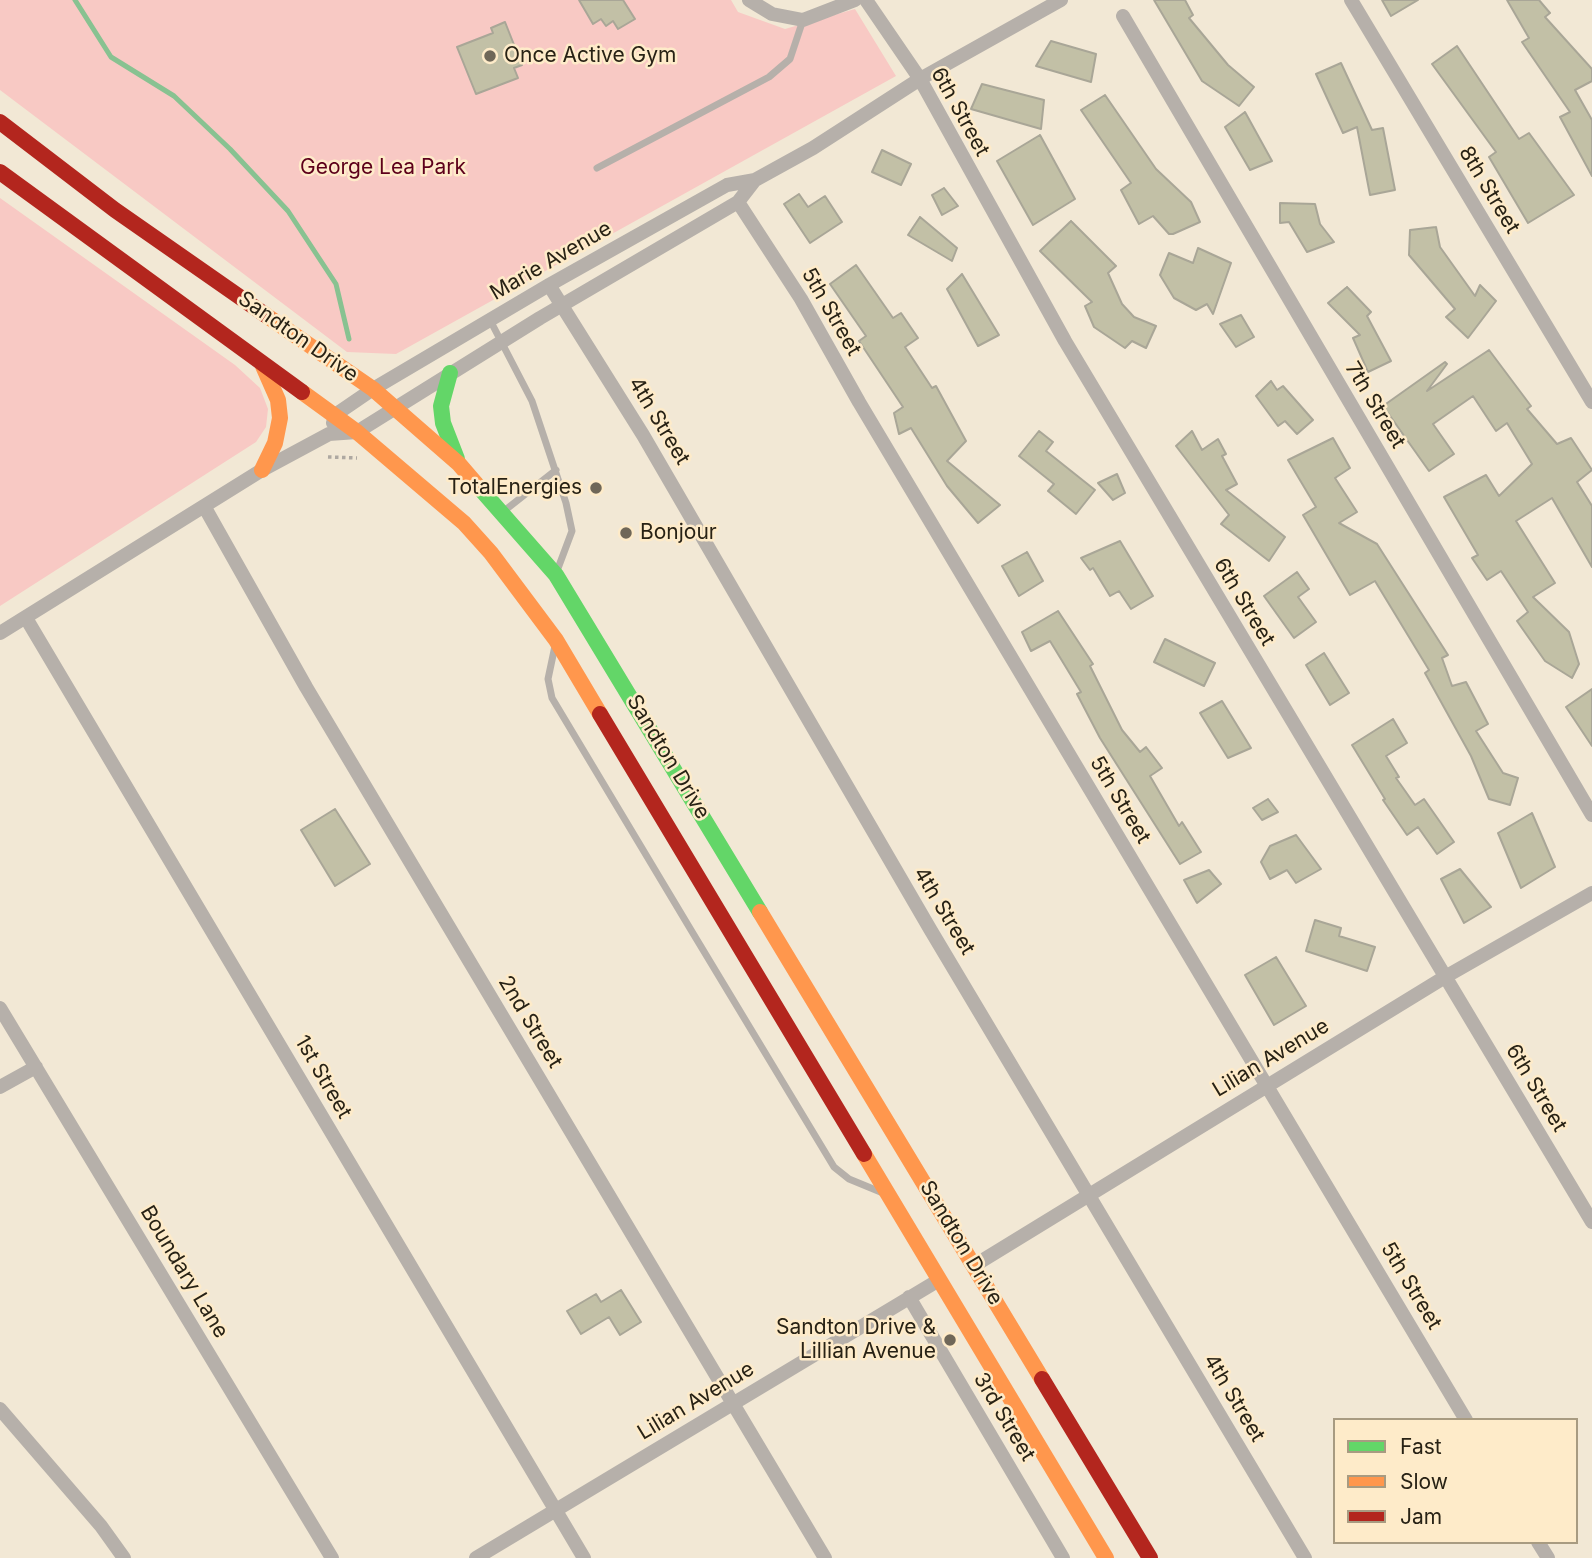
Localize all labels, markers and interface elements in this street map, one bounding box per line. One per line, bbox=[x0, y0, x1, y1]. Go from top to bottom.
place label: Once Active Gym bbox=[504, 43, 676, 69]
marker: Once Active Gym bbox=[482, 48, 498, 64]
street label: 6th Street bbox=[925, 63, 995, 161]
street label: 8th Street bbox=[1453, 142, 1525, 238]
park label: George Lea Park bbox=[300, 155, 466, 181]
street label: Marie Avenue bbox=[486, 216, 616, 306]
street label: 5th Street bbox=[796, 264, 866, 360]
street label: Sandton Drive bbox=[233, 286, 363, 388]
street label: 7th Street bbox=[1339, 357, 1411, 453]
street label: 4th Street bbox=[623, 373, 695, 469]
place label: TotalEnergies bbox=[448, 475, 582, 501]
marker: TotalEnergies bbox=[588, 480, 604, 496]
place label: Bonjour bbox=[640, 520, 717, 546]
marker: Bonjour bbox=[618, 525, 634, 541]
street label: 6th Street bbox=[1208, 554, 1280, 650]
street label: Sandton Drive bbox=[621, 690, 715, 824]
street label: 5th Street bbox=[1084, 752, 1156, 848]
street label: 4th Street bbox=[908, 863, 980, 959]
street label: 2nd Street bbox=[493, 971, 567, 1073]
street label: Lilian Avenue bbox=[1208, 1013, 1334, 1103]
street label: 1st Street bbox=[289, 1031, 357, 1123]
street label: 6th Street bbox=[1500, 1040, 1572, 1136]
street label: Sandton Drive bbox=[914, 1176, 1008, 1310]
street label: Boundary Lane bbox=[135, 1201, 233, 1343]
street label: 5th Street bbox=[1375, 1238, 1447, 1334]
place label: Sandton Drive & Lillian Avenue bbox=[776, 1315, 936, 1365]
marker: Sandton Drive & Lillian Avenue bbox=[942, 1332, 958, 1348]
street label: 4th Street bbox=[1198, 1350, 1270, 1446]
street label: Lilian Avenue bbox=[633, 1356, 759, 1446]
street label: 3rd Street bbox=[968, 1368, 1040, 1466]
legend bbox=[1333, 1418, 1578, 1544]
text: Fast bbox=[1400, 1434, 1442, 1459]
text: Slow bbox=[1400, 1469, 1448, 1494]
text: Jam bbox=[1400, 1504, 1442, 1529]

